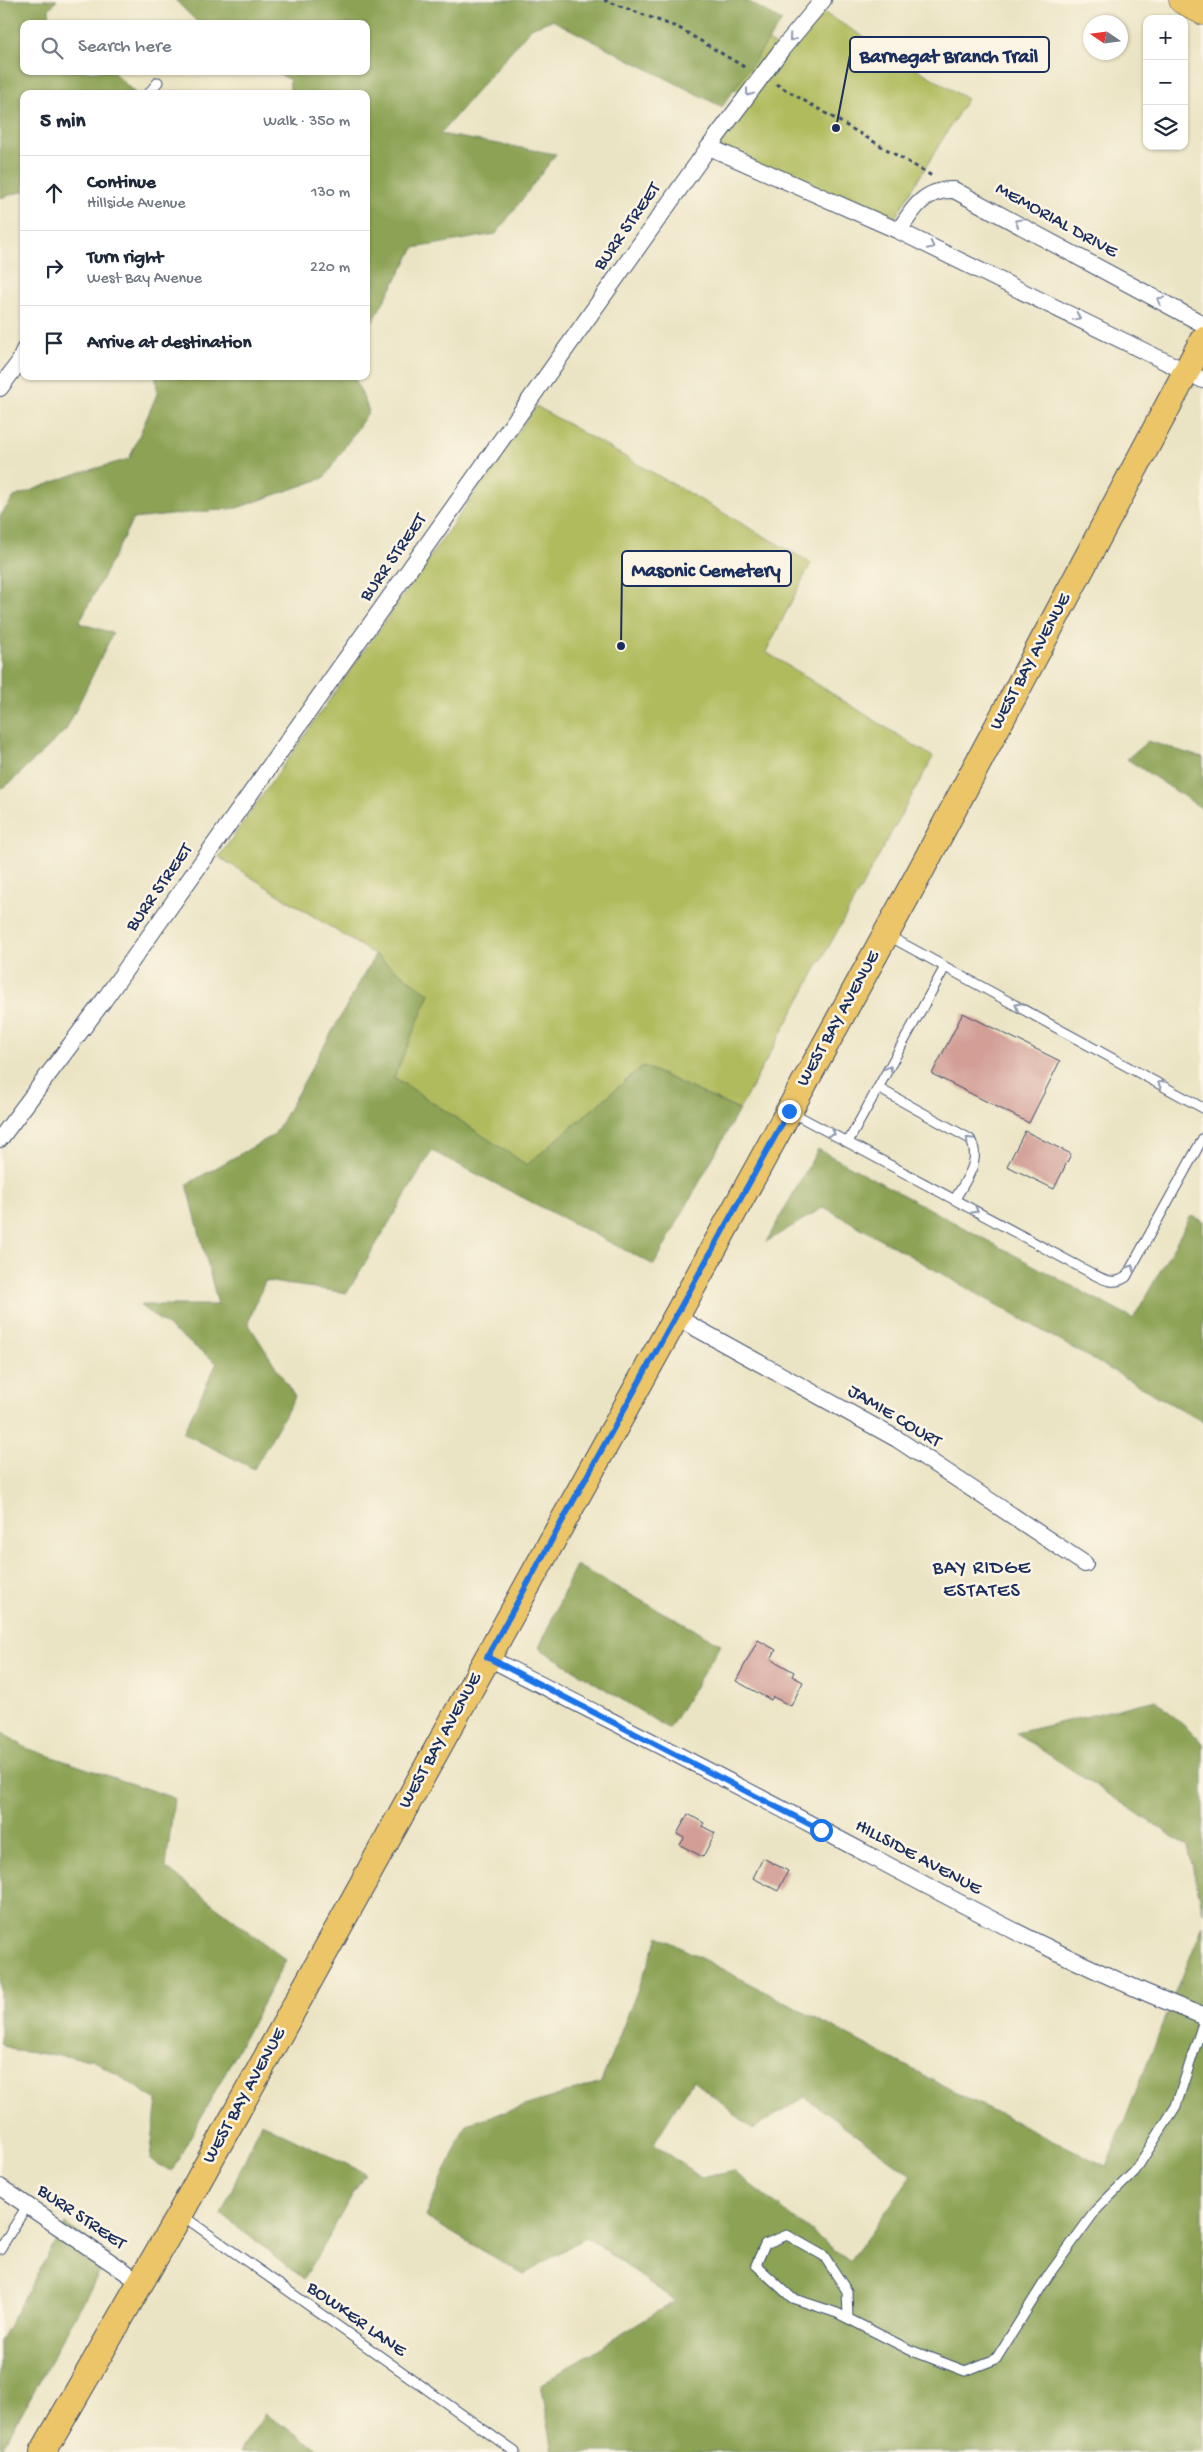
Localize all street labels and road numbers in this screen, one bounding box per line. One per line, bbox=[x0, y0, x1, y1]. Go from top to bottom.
street label: BURR STREET bbox=[589, 178, 667, 276]
street label: MEMORIAL DRIVE bbox=[991, 178, 1122, 265]
street label: BURR STREET bbox=[355, 509, 433, 607]
street label: WEST BAY AVENUE bbox=[985, 589, 1077, 734]
street label: BURR STREET bbox=[121, 839, 199, 937]
street label: WEST BAY AVENUE bbox=[792, 946, 886, 1091]
street label: JAMIE COURT bbox=[843, 1380, 946, 1454]
street label: WEST BAY AVENUE bbox=[394, 1668, 488, 1813]
street label: HILLSIDE AVENUE bbox=[851, 1815, 986, 1902]
street label: WEST BAY AVENUE bbox=[198, 2023, 292, 2168]
street label: BURR STREET bbox=[31, 2179, 130, 2256]
street label: BOWKER LANE bbox=[301, 2277, 411, 2363]

